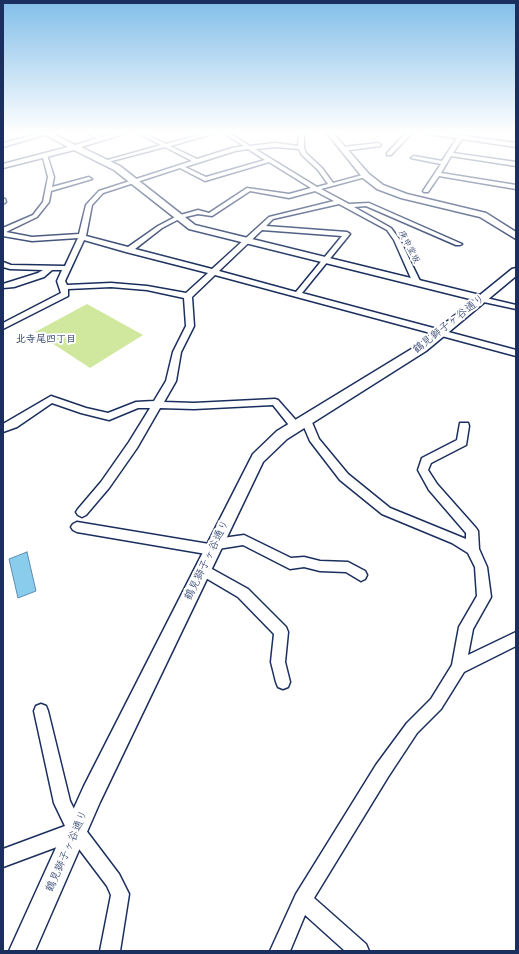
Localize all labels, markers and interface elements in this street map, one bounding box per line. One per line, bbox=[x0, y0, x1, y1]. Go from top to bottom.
street label: 庚申堂坂 bbox=[396, 229, 422, 265]
street label: 鶴見獅子ヶ谷通り bbox=[410, 292, 488, 356]
district label: 北寺尾四丁目 bbox=[16, 333, 76, 345]
street label: 鶴見獅子ヶ谷通り bbox=[182, 518, 232, 602]
street label: 鶴見獅子ヶ谷通り bbox=[43, 808, 91, 894]

